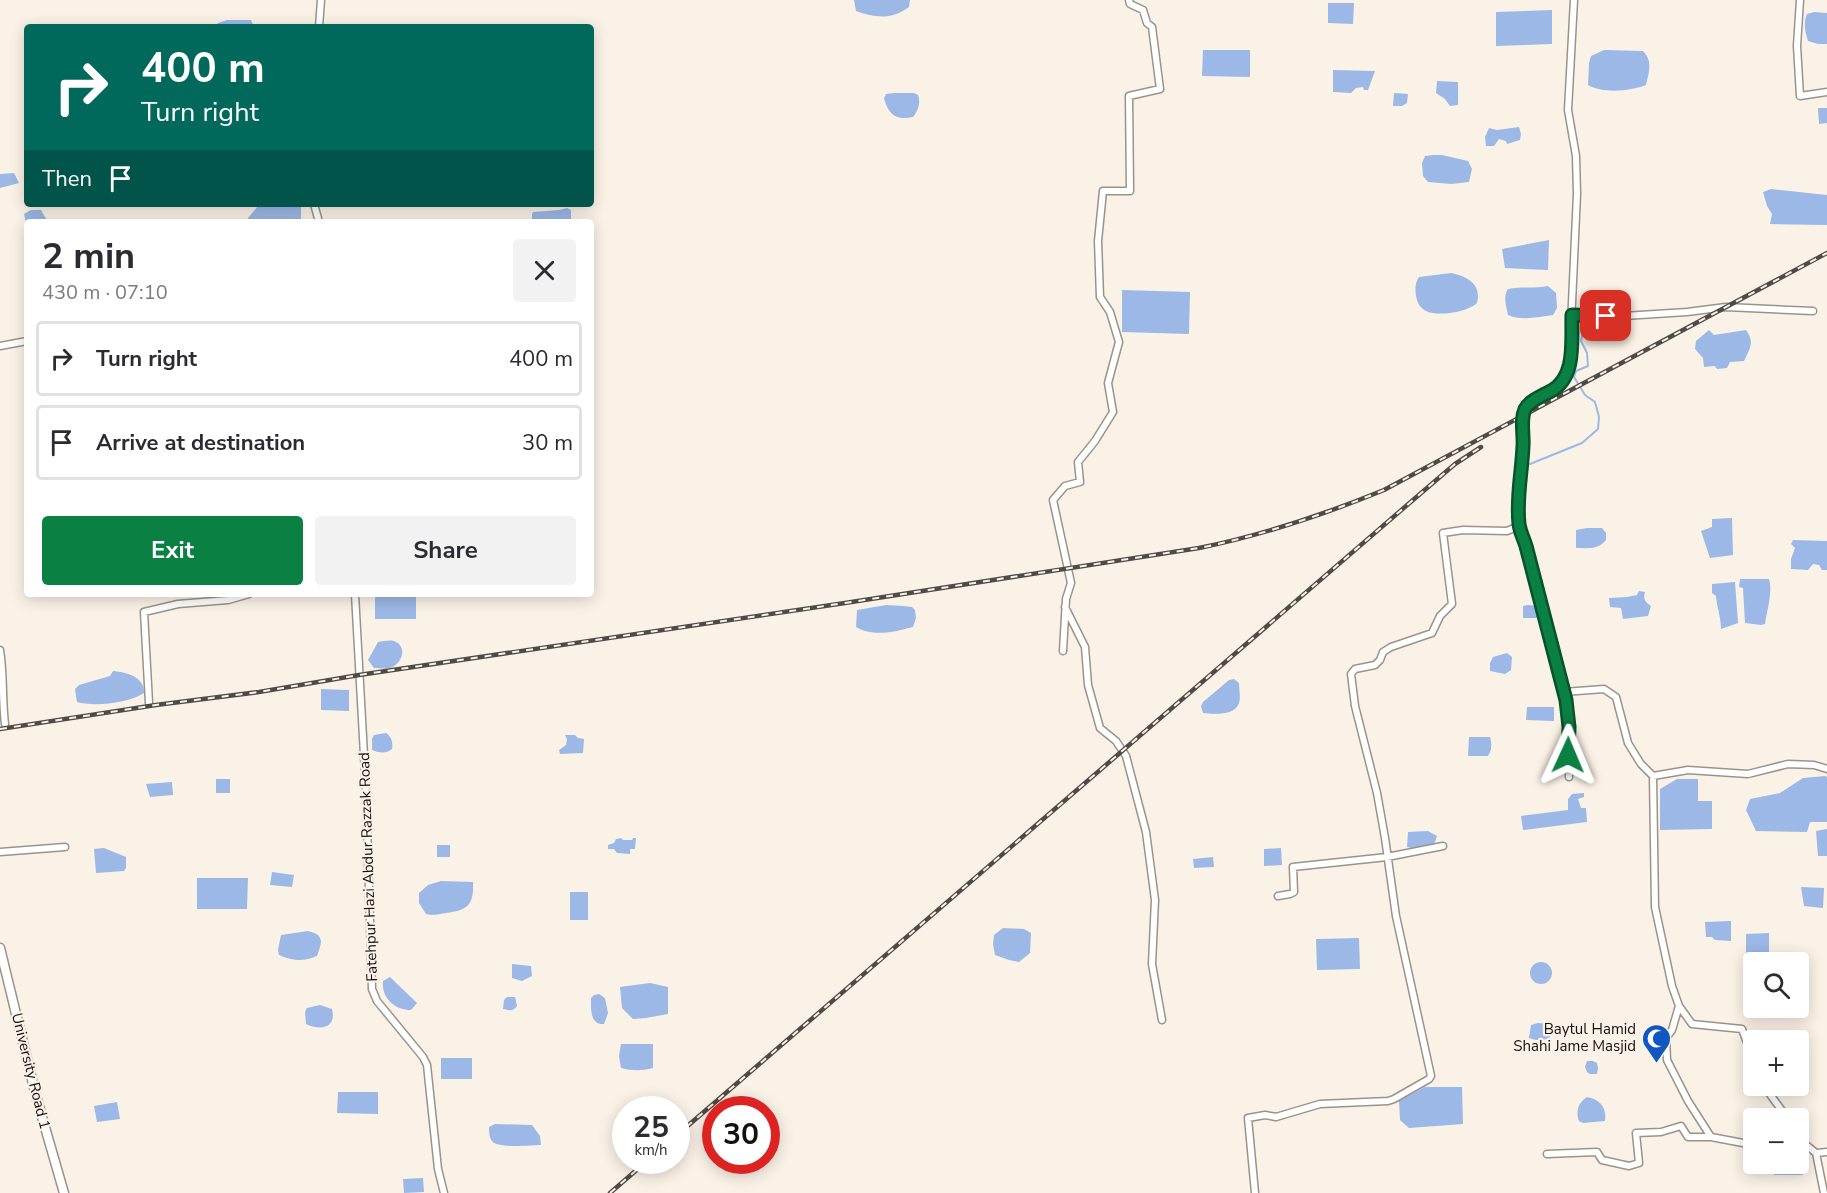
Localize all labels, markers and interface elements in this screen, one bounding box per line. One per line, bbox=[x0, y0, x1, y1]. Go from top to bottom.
text: 400 m bbox=[141, 40, 265, 97]
icon: right bbox=[42, 48, 120, 126]
text: Turn right bbox=[141, 94, 259, 131]
icon: arrive bbox=[104, 162, 137, 195]
text: Then bbox=[42, 164, 92, 194]
text: 2 min bbox=[42, 232, 135, 281]
button: close bbox=[513, 239, 576, 302]
text: 430 m · 07:10 bbox=[42, 279, 168, 306]
pin bbox=[1580, 290, 1631, 341]
icon: arrive bbox=[1589, 299, 1622, 332]
icon: right bbox=[45, 342, 78, 375]
text: Turn right bbox=[96, 344, 197, 374]
text: 400 m bbox=[509, 344, 573, 374]
icon: arrive bbox=[45, 426, 78, 459]
text: Arrive at destination bbox=[96, 428, 305, 458]
text: 30 m bbox=[522, 428, 573, 458]
button: Exit bbox=[42, 516, 303, 585]
button: Share bbox=[315, 516, 576, 585]
position arrow bbox=[1536, 723, 1600, 787]
street label: Fatehpur Hazi Abdur Razzak Road bbox=[354, 752, 382, 982]
map controls bbox=[1743, 952, 1809, 1174]
button: search bbox=[1743, 952, 1809, 1018]
street label: University Road 1 bbox=[7, 1011, 55, 1131]
place label: Baytul Hamid Shahi Jame Masjid bbox=[1513, 1019, 1636, 1056]
mosque icon: Baytul Hamid Shahi Jame Masjid bbox=[1641, 1022, 1673, 1064]
button: + bbox=[1743, 1030, 1809, 1096]
speed limit sign: 30 bbox=[702, 1096, 780, 1174]
text: 25 bbox=[633, 1107, 669, 1148]
button: − bbox=[1743, 1108, 1809, 1174]
text: km/h bbox=[634, 1140, 668, 1160]

